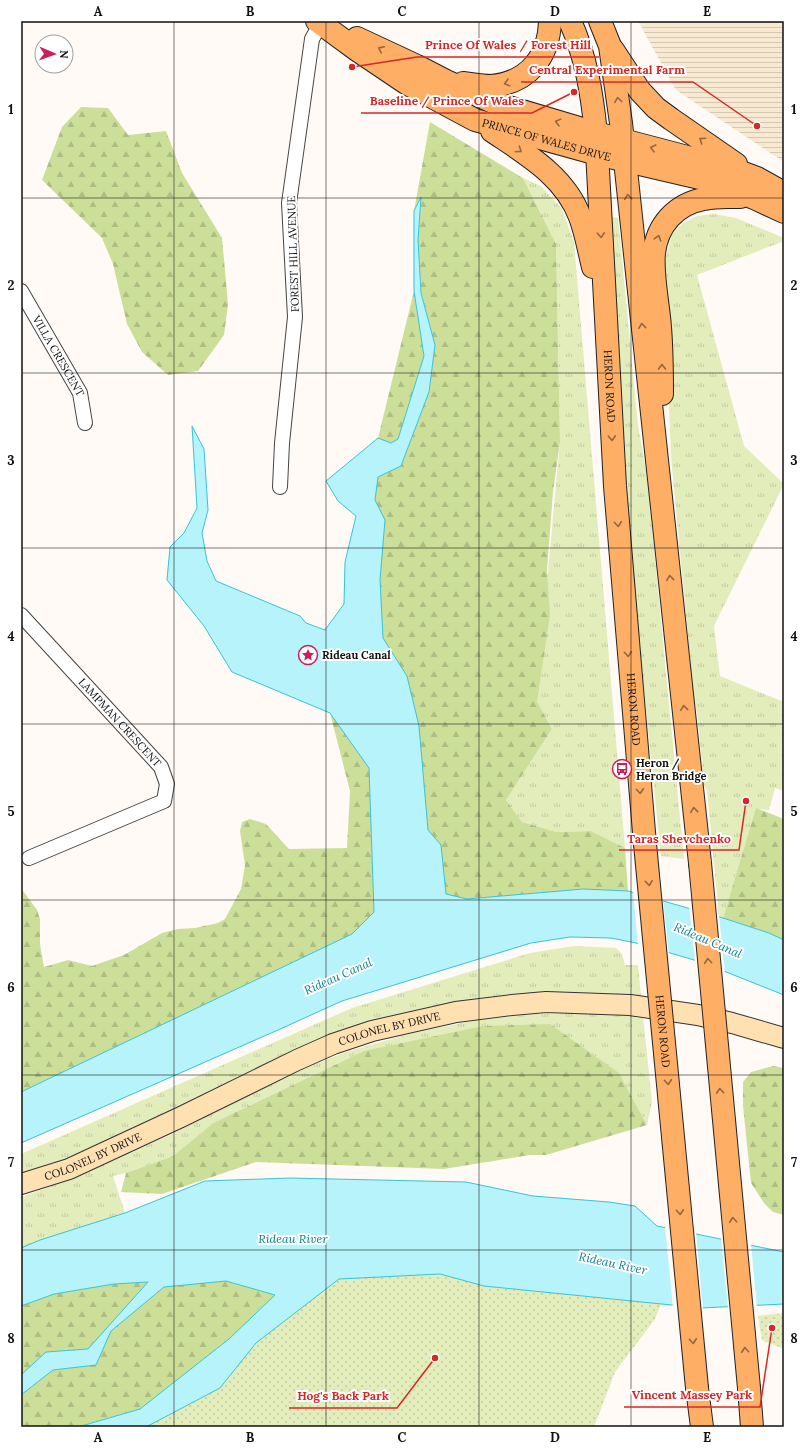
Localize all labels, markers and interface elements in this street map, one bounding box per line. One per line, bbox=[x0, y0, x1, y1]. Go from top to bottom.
text: A bbox=[94, 3, 103, 20]
text: B bbox=[246, 3, 255, 20]
text: C bbox=[398, 3, 407, 20]
text: D bbox=[550, 3, 560, 20]
text: E bbox=[703, 3, 711, 20]
callout: Prince Of Wales / Forest Hill bbox=[417, 33, 599, 57]
north arrow bbox=[34, 34, 74, 74]
text: Prince Of Wales / Forest Hill bbox=[425, 37, 591, 53]
one-way arrow bbox=[378, 46, 386, 54]
text: N bbox=[57, 50, 71, 59]
callout: Central Experimental Farm bbox=[521, 58, 693, 82]
text: Central Experimental Farm bbox=[529, 62, 685, 77]
one-way arrow bbox=[504, 78, 511, 87]
callout: Baseline / Prince Of Wales bbox=[361, 89, 532, 113]
text: Baseline / Prince Of Wales bbox=[370, 93, 524, 109]
one-way arrow bbox=[614, 97, 623, 104]
text: 1 bbox=[8, 101, 14, 118]
text: 1 bbox=[791, 101, 797, 118]
street label: PRINCE OF WALES DRIVE bbox=[481, 115, 612, 164]
one-way arrow bbox=[555, 118, 562, 127]
one-way arrow bbox=[699, 137, 706, 145]
one-way arrow bbox=[650, 144, 656, 152]
one-way arrow bbox=[515, 145, 522, 152]
one-way arrow bbox=[624, 194, 633, 200]
street label: FOREST HILL AVENUE bbox=[284, 195, 302, 312]
one-way arrow bbox=[597, 232, 605, 238]
one-way arrow bbox=[653, 235, 661, 242]
text: 2 bbox=[8, 277, 15, 294]
text: 2 bbox=[791, 277, 798, 294]
street label: VILLA CRESCENT bbox=[29, 312, 87, 399]
one-way arrow bbox=[638, 323, 647, 329]
street label: HERON ROAD bbox=[601, 349, 619, 423]
one-way arrow bbox=[658, 364, 666, 370]
one-way arrow bbox=[608, 435, 617, 441]
text: 3 bbox=[7, 452, 15, 469]
text: 3 bbox=[790, 452, 798, 469]
one-way arrow bbox=[614, 521, 623, 528]
one-way arrow bbox=[666, 575, 675, 581]
text: 4 bbox=[7, 628, 15, 645]
text: 4 bbox=[790, 628, 798, 645]
place icon: Rideau Canal bbox=[297, 644, 319, 666]
place label: Rideau Canal bbox=[322, 648, 391, 662]
one-way arrow bbox=[624, 651, 633, 657]
street label: HERON ROAD bbox=[624, 672, 644, 746]
street label: LAMPMAN CRESCENT bbox=[75, 675, 164, 770]
one-way arrow bbox=[680, 705, 689, 711]
place label: Heron / Heron Bridge bbox=[636, 756, 706, 783]
bus stop icon: Heron / Heron Bridge bbox=[611, 758, 633, 780]
one-way arrow bbox=[636, 788, 645, 794]
text: 5 bbox=[7, 803, 15, 820]
text: 5 bbox=[790, 803, 798, 820]
one-way arrow bbox=[690, 807, 699, 813]
callout: Taras Shevchenko bbox=[619, 826, 739, 850]
text: Taras Shevchenko bbox=[627, 831, 731, 846]
one-way arrow bbox=[644, 880, 653, 886]
water label: Rideau Canal bbox=[672, 919, 745, 961]
water label: Rideau Canal bbox=[302, 954, 375, 998]
one-way arrow bbox=[704, 958, 713, 964]
text: 6 bbox=[7, 979, 15, 996]
text: 6 bbox=[790, 979, 798, 996]
street label: HERON ROAD bbox=[652, 994, 673, 1068]
street label: COLONEL BY DRIVE bbox=[337, 1009, 442, 1049]
one-way arrow bbox=[664, 1079, 673, 1085]
one-way arrow bbox=[716, 1088, 725, 1094]
street label: COLONEL BY DRIVE bbox=[42, 1129, 144, 1183]
text: 7 bbox=[8, 1154, 14, 1171]
text: 7 bbox=[791, 1154, 797, 1171]
one-way arrow bbox=[676, 1209, 685, 1215]
one-way arrow bbox=[728, 1217, 737, 1223]
water label: Rideau River bbox=[258, 1231, 328, 1246]
water label: Rideau River bbox=[577, 1248, 649, 1278]
text: 8 bbox=[7, 1330, 15, 1347]
text: 8 bbox=[790, 1330, 798, 1347]
one-way arrow bbox=[688, 1338, 697, 1344]
one-way arrow bbox=[741, 1346, 750, 1353]
callout: Vincent Massey Park bbox=[624, 1383, 760, 1407]
callout: Hog's Back Park bbox=[289, 1384, 397, 1408]
text: Vincent Massey Park bbox=[632, 1387, 752, 1402]
text: Hog's Back Park bbox=[297, 1388, 389, 1403]
text: A bbox=[94, 1429, 103, 1446]
text: B bbox=[246, 1429, 255, 1446]
text: C bbox=[398, 1429, 407, 1446]
text: D bbox=[550, 1429, 560, 1446]
text: E bbox=[703, 1429, 711, 1446]

